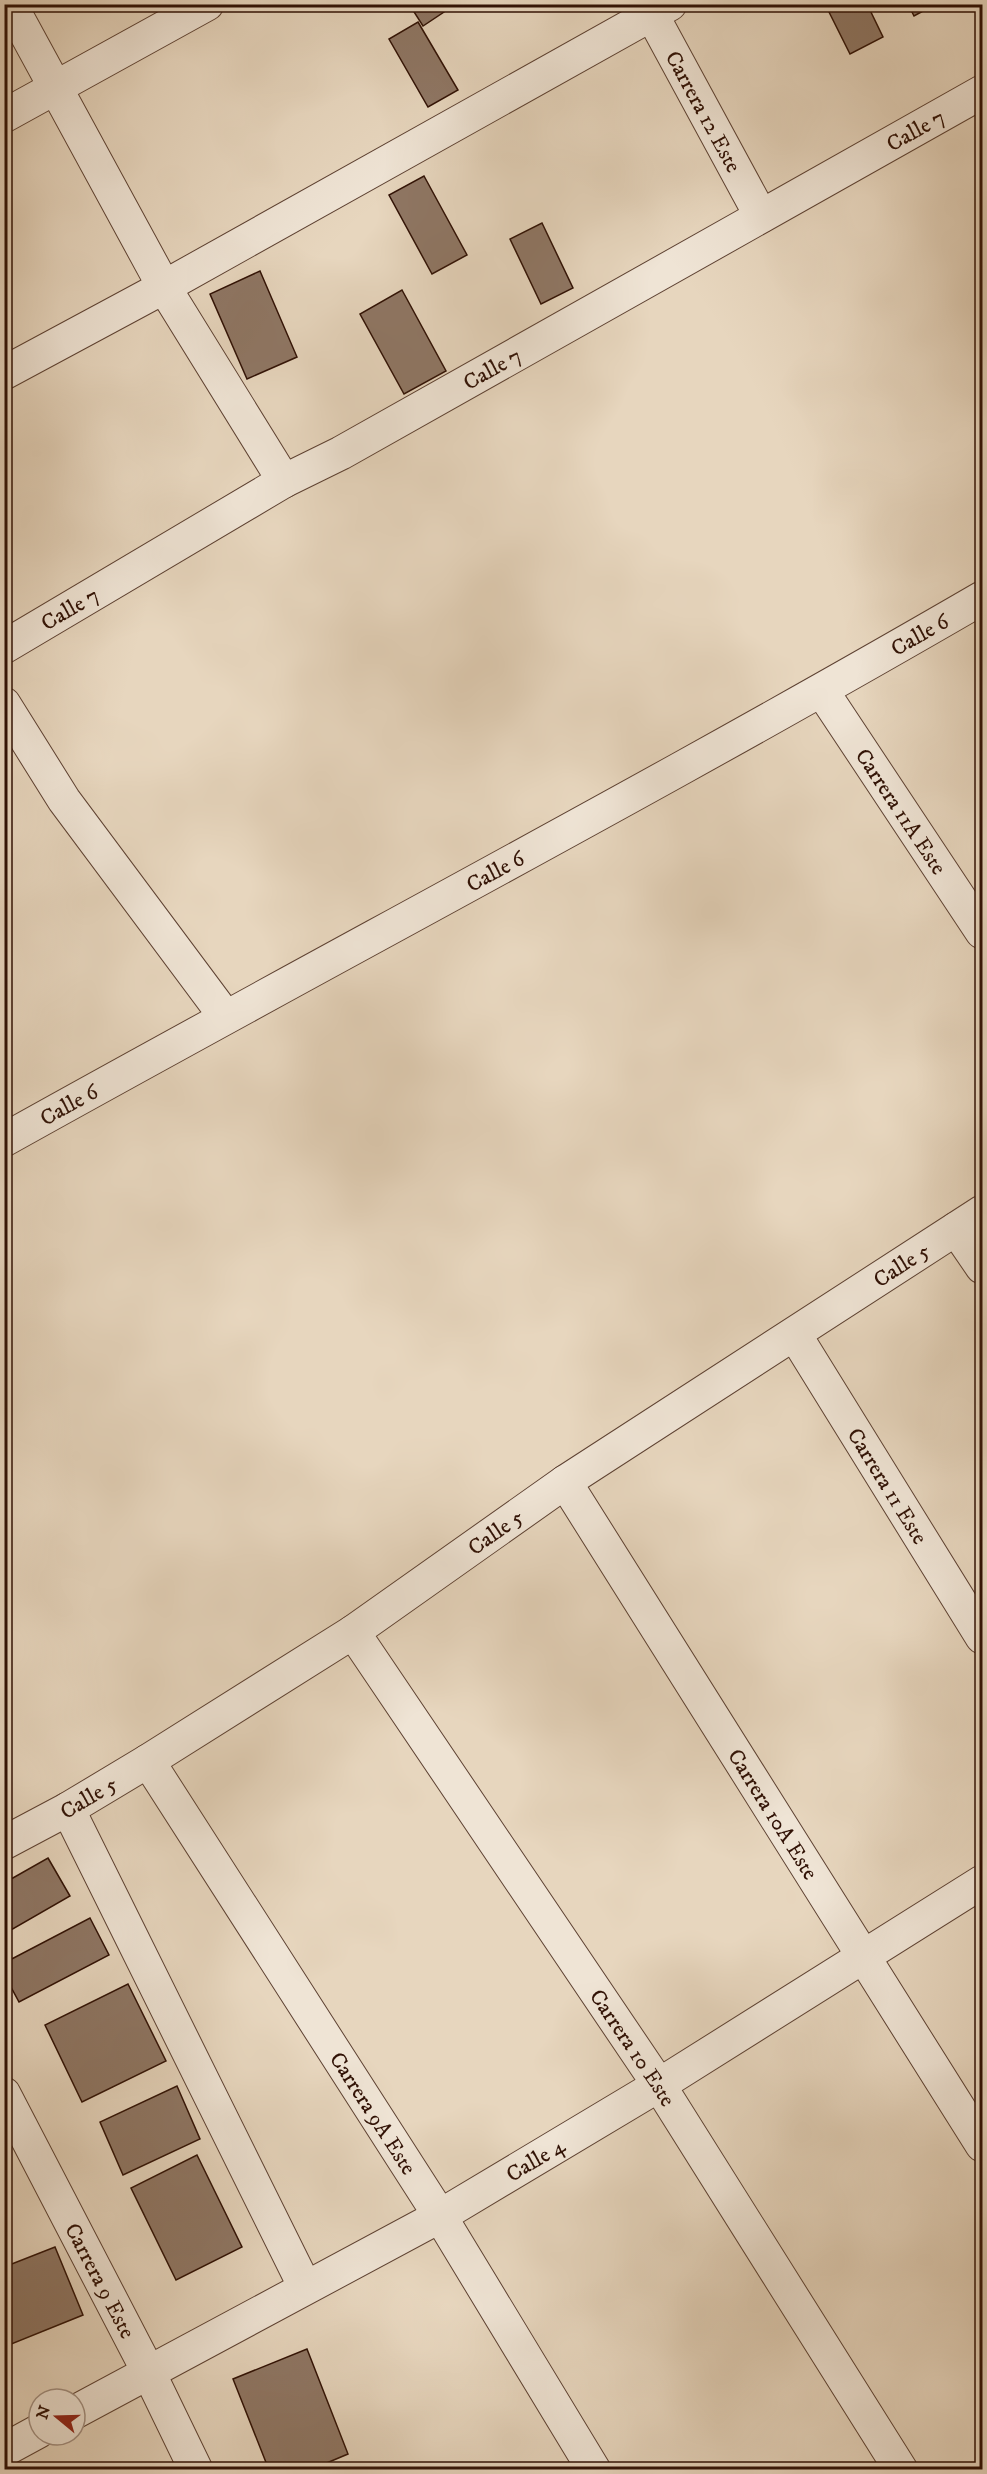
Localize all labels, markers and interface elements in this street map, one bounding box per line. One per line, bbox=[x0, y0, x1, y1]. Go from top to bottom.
street label: Carrera 12 Este bbox=[659, 46, 747, 177]
street label: Calle 7 bbox=[882, 104, 950, 158]
street label: Calle 7 bbox=[459, 342, 526, 397]
street label: Calle 7 bbox=[36, 582, 104, 637]
street label: Calle 6 bbox=[886, 607, 955, 663]
street label: Carrera 11A Este bbox=[849, 744, 952, 880]
street label: Calle 6 bbox=[462, 844, 531, 899]
street label: Calle 6 bbox=[36, 1078, 105, 1132]
street label: Calle 5 bbox=[869, 1237, 935, 1294]
street label: Carrera 11 Este bbox=[841, 1423, 933, 1549]
street label: Calle 5 bbox=[463, 1504, 529, 1562]
street label: Carrera 10A Este bbox=[721, 1744, 824, 1885]
street label: Calle 5 bbox=[56, 1771, 122, 1826]
street label: Carrera 10 Este bbox=[583, 1984, 681, 2112]
street label: Carrera 9A Este bbox=[323, 2047, 422, 2180]
street label: Calle 4 bbox=[502, 2132, 571, 2188]
street label: Carrera 9 Este bbox=[58, 2219, 141, 2343]
north arrow bbox=[27, 2387, 87, 2447]
text: N bbox=[32, 2403, 55, 2422]

